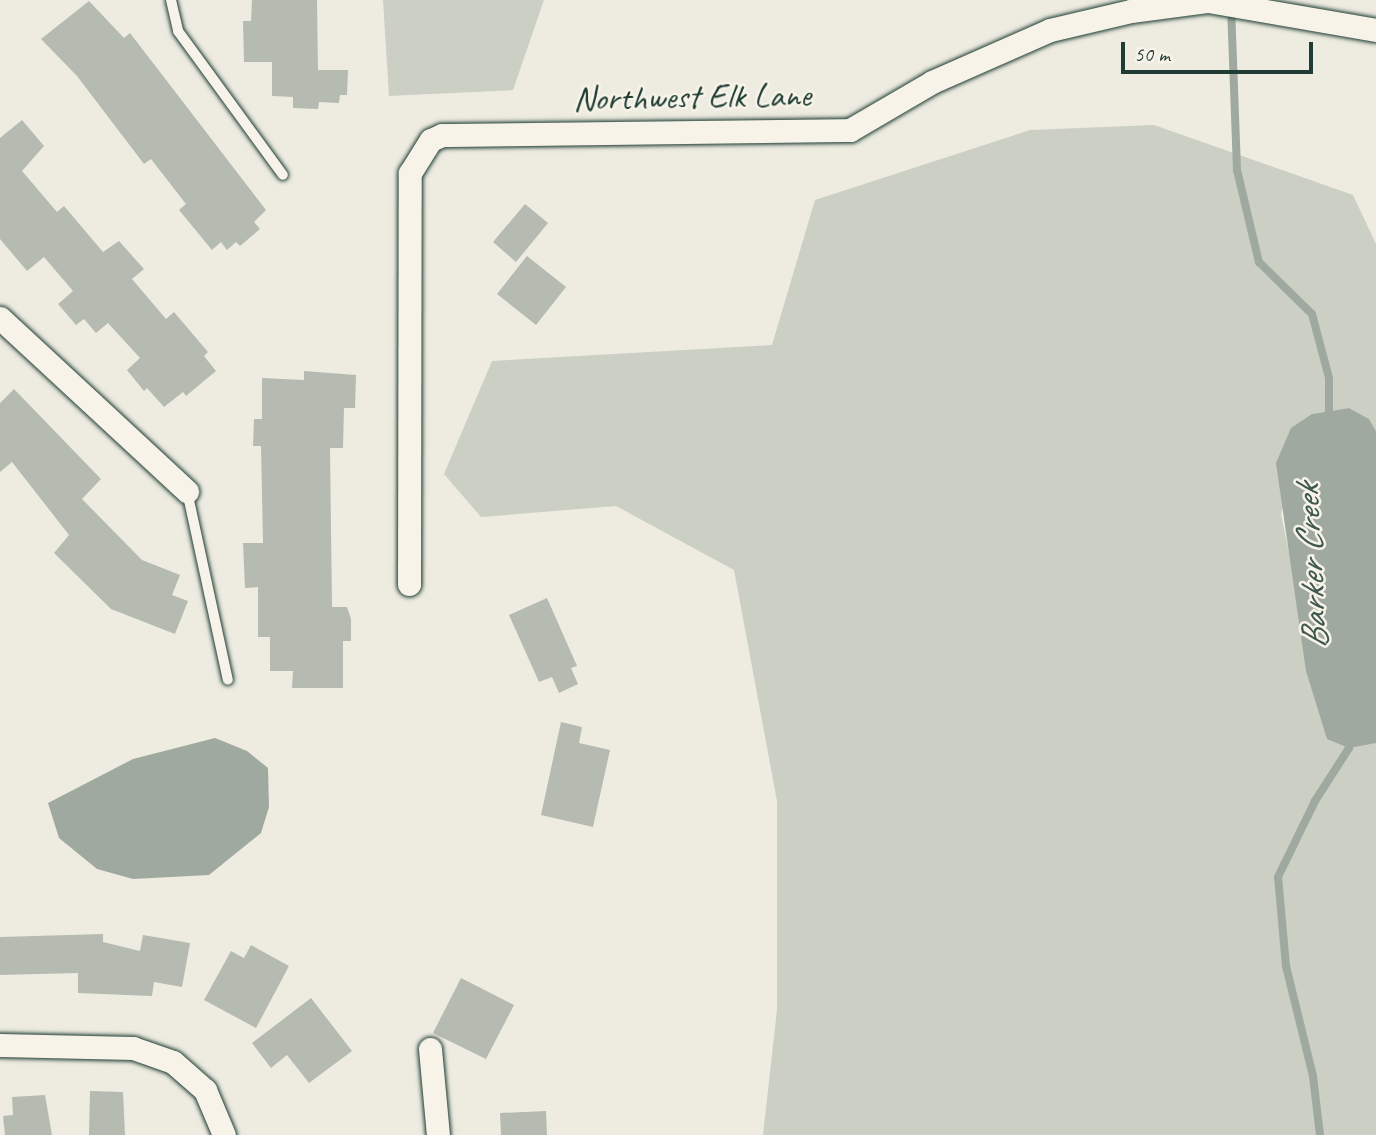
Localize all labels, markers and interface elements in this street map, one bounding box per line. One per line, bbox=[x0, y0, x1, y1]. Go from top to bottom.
scale bar bbox=[1124, 28, 1316, 72]
text: 50 m bbox=[1134, 41, 1170, 67]
street label: Northwest Elk Lane bbox=[573, 74, 811, 120]
water label: Barker Creek bbox=[1285, 484, 1337, 650]

